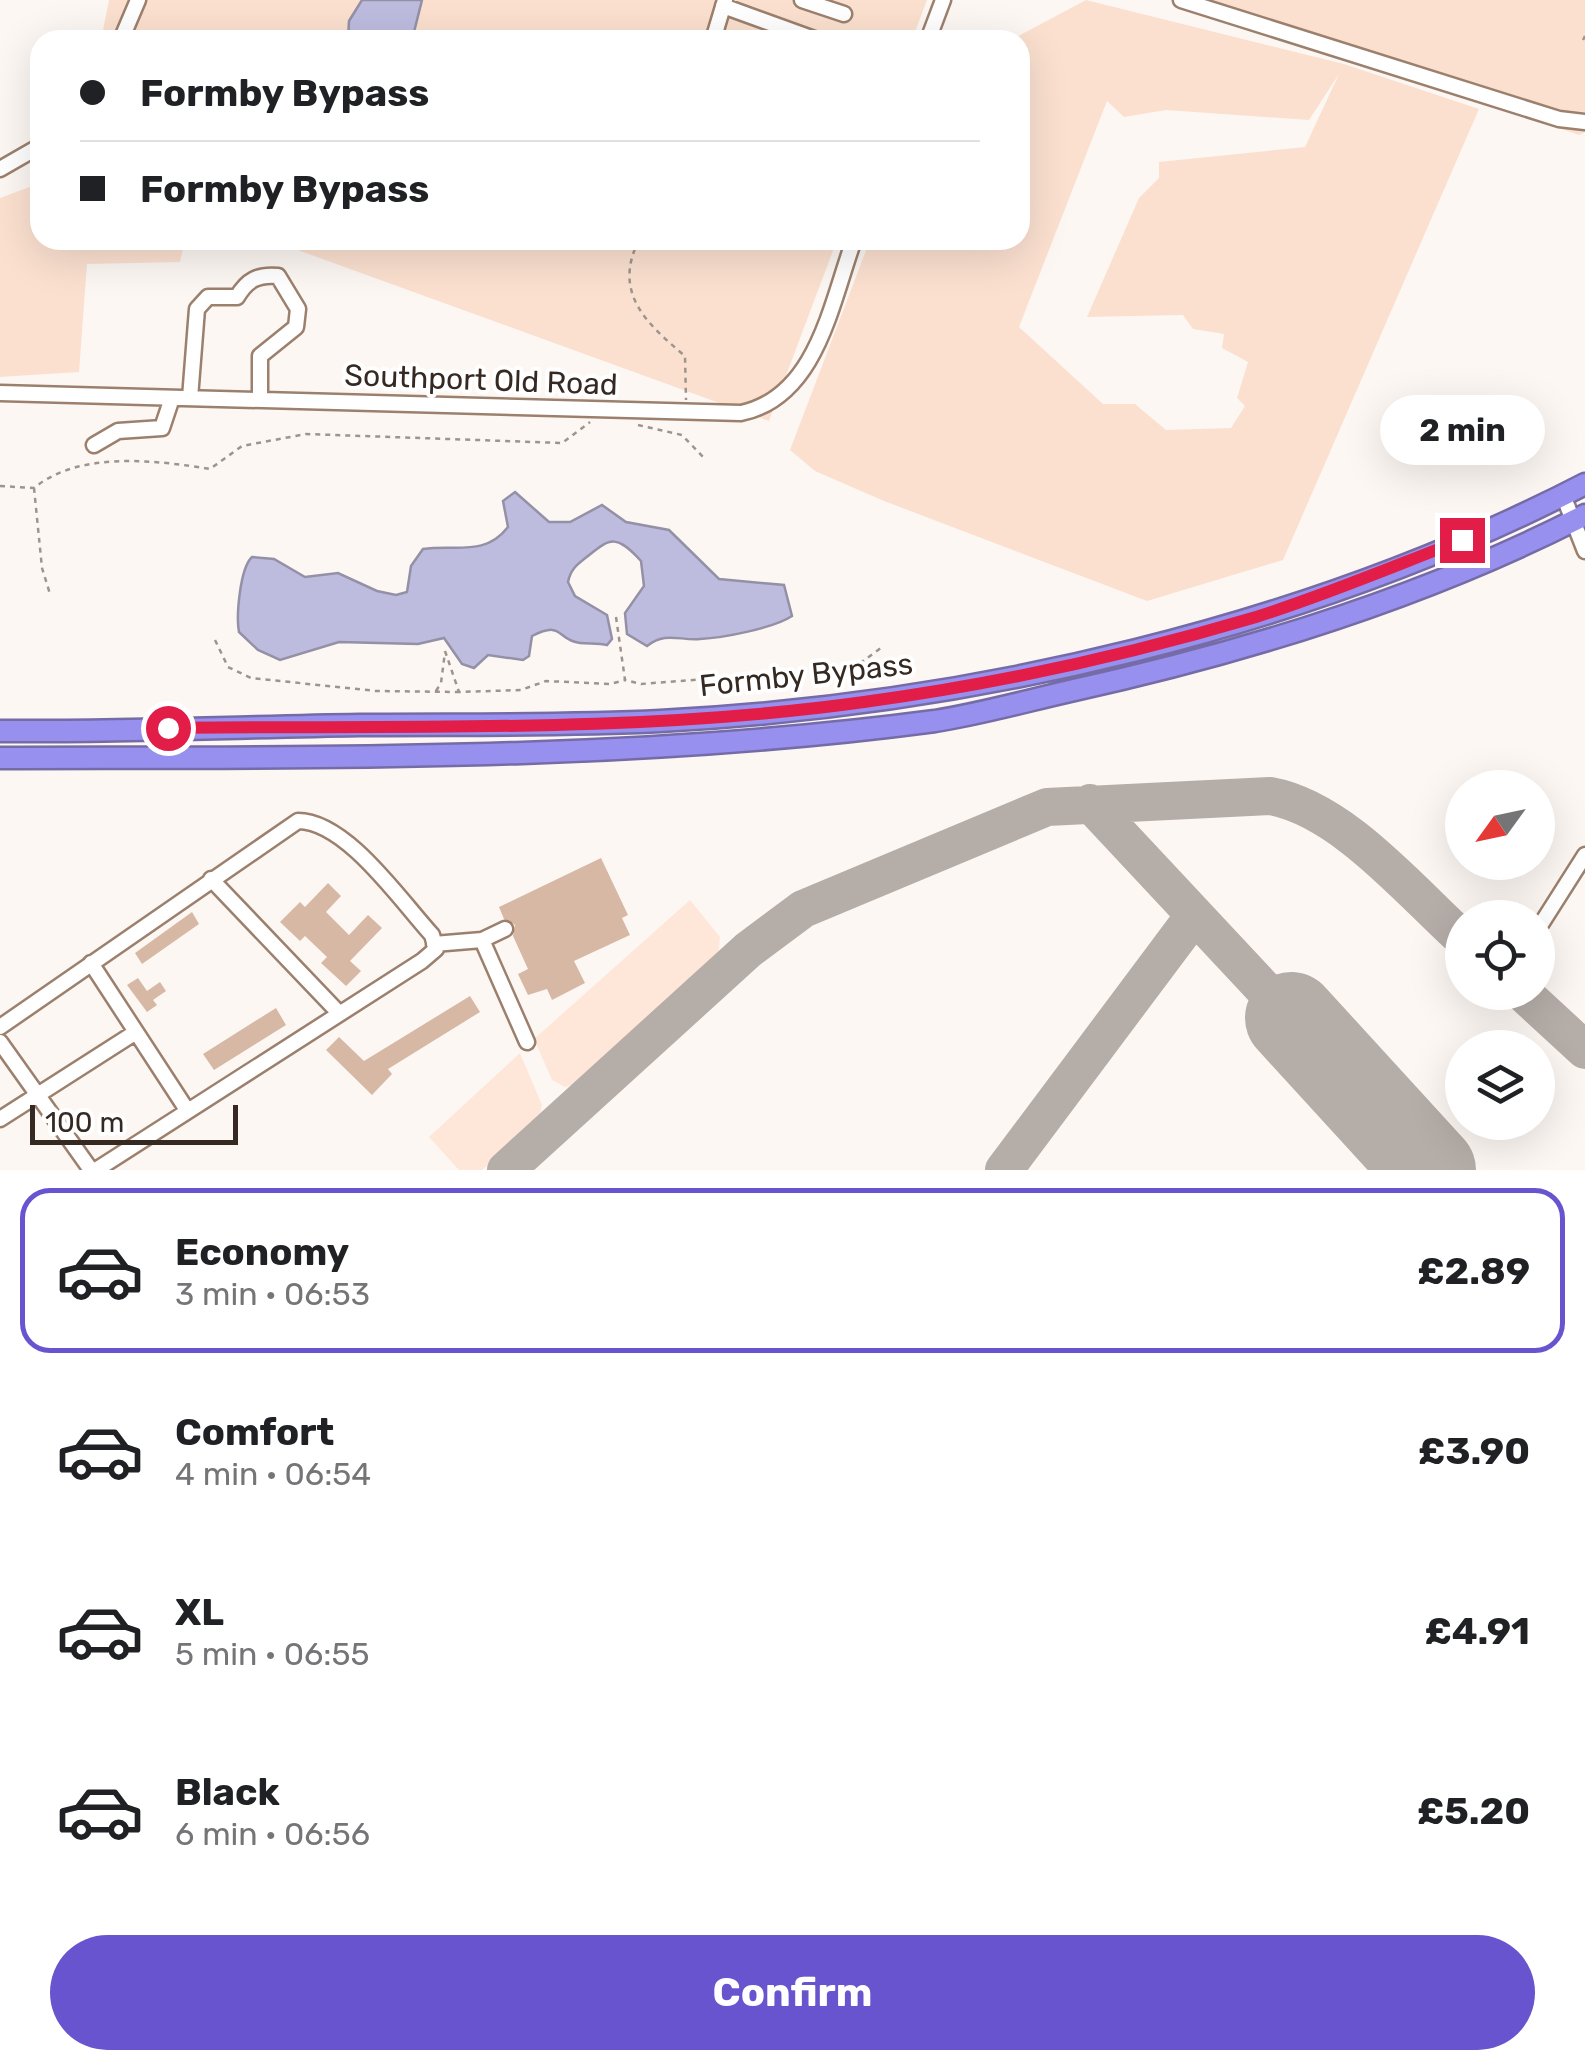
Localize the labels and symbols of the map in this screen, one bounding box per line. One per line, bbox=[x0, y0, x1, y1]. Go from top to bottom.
street label: Southport Old Road bbox=[344, 357, 618, 403]
callout: 2 min bbox=[1380, 395, 1544, 465]
route end bbox=[1440, 518, 1485, 563]
street label: Formby Bypass bbox=[697, 646, 915, 704]
route start bbox=[146, 706, 191, 751]
north arrow bbox=[1445, 770, 1555, 880]
scale bar bbox=[30, 1100, 238, 1144]

